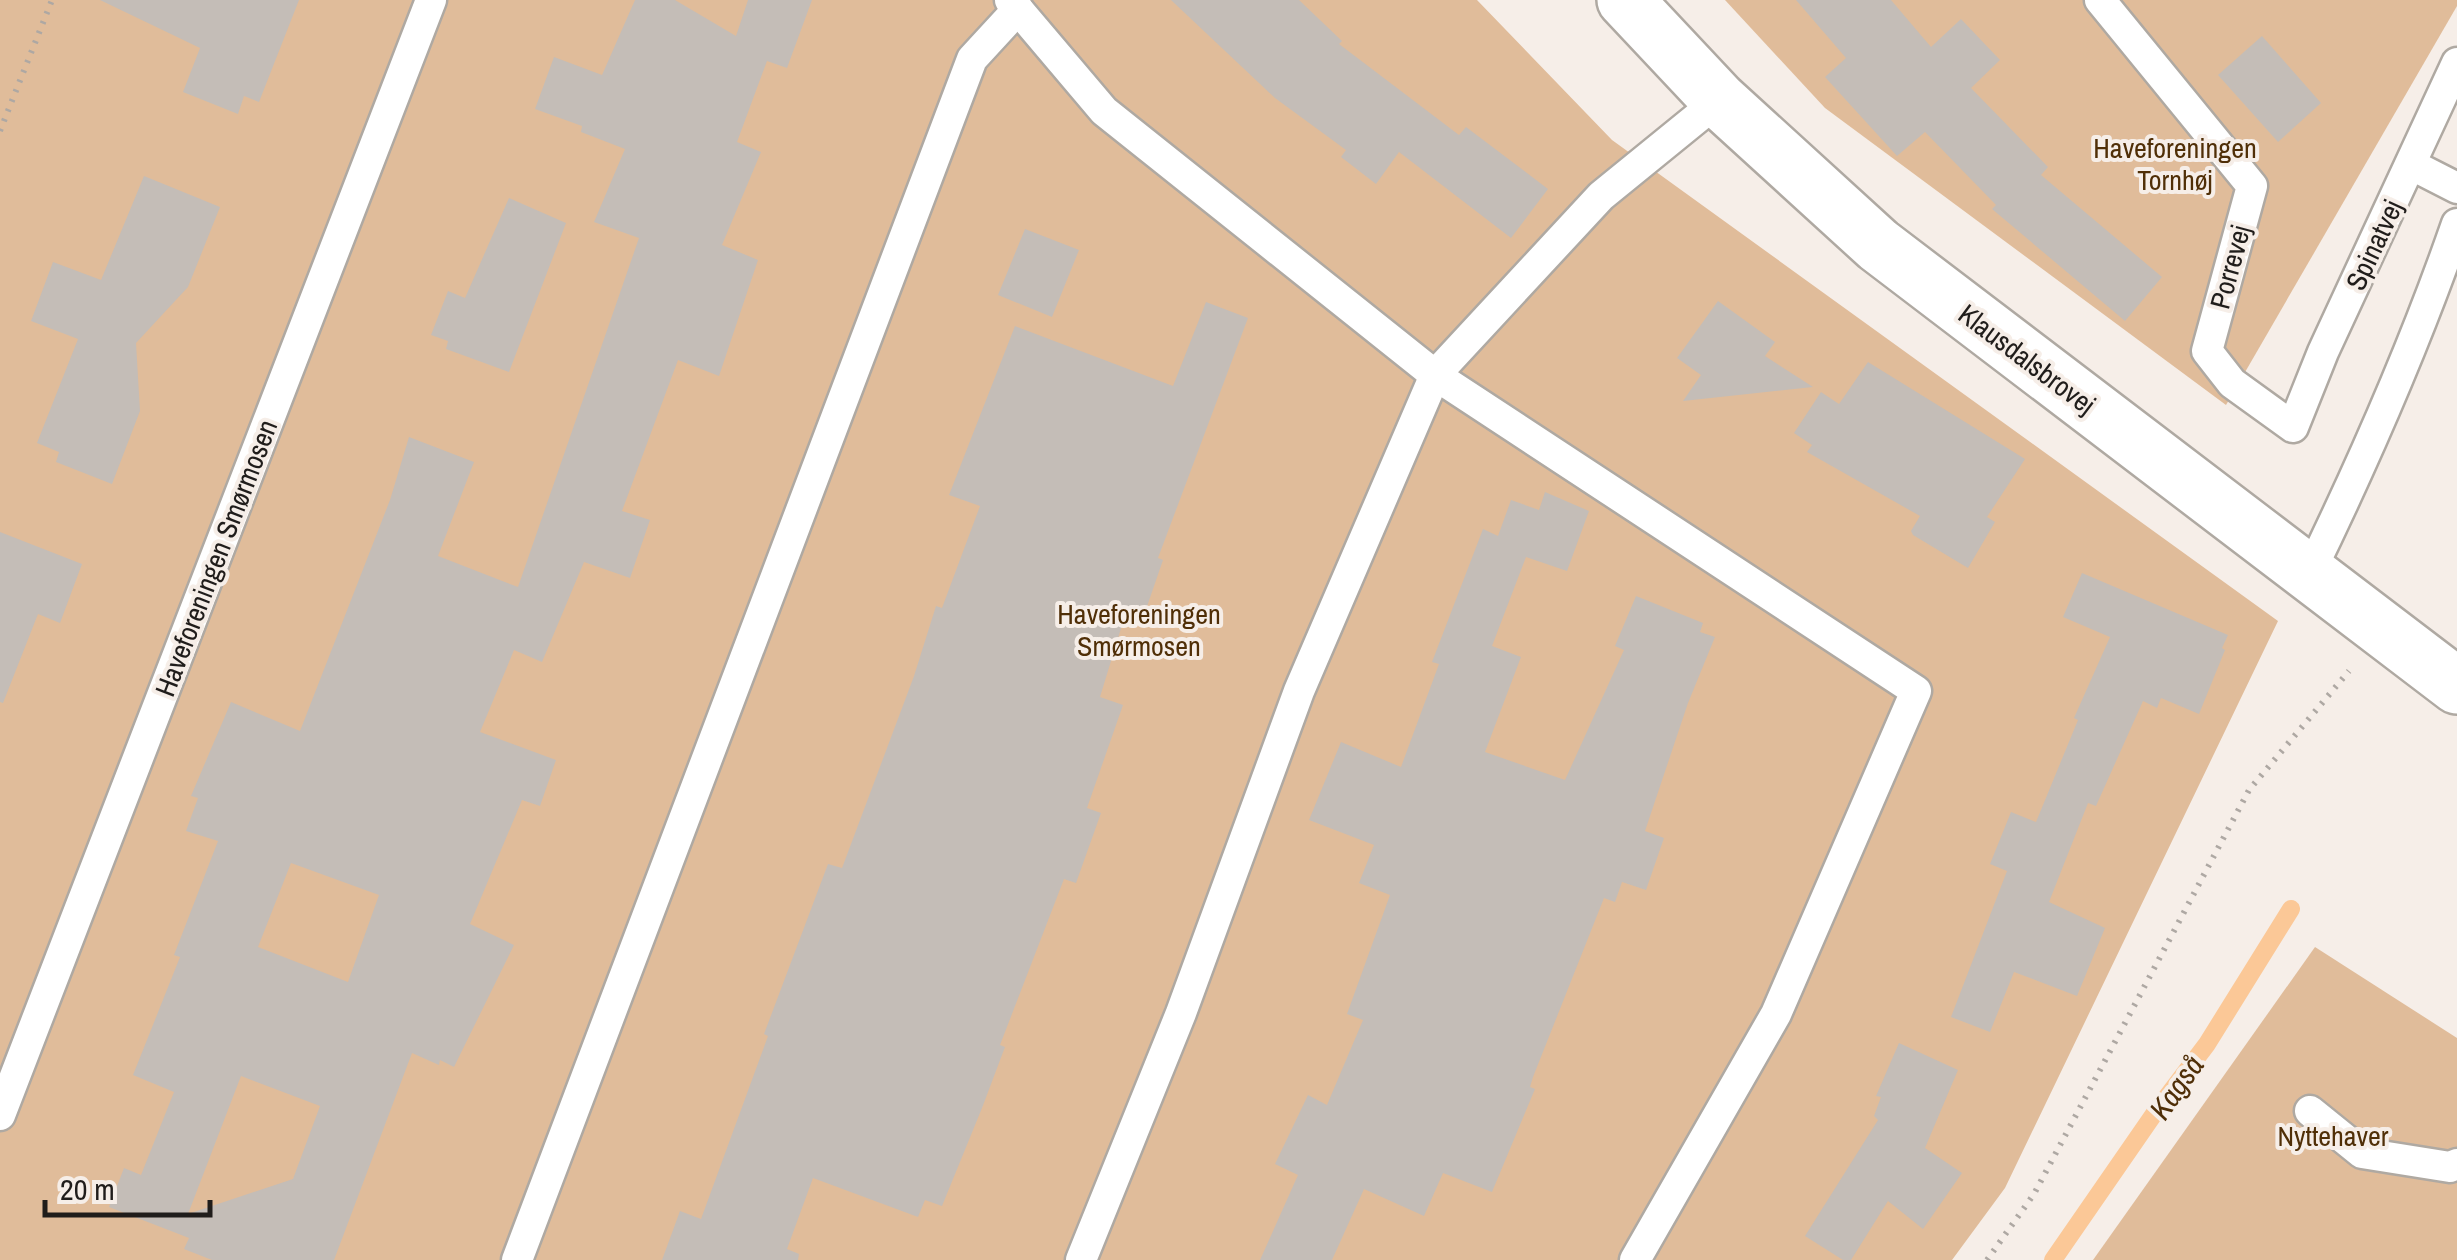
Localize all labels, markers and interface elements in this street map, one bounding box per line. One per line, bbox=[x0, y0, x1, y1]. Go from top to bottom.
park label: Haveforeningen Tornhøj bbox=[2093, 129, 2257, 199]
street label: Spinatvej bbox=[2337, 194, 2411, 296]
street label: Porrevej bbox=[2201, 221, 2259, 313]
street label: Klausdalsbrovej bbox=[1951, 295, 2103, 423]
street label: Haveforeningen Smørmosen bbox=[146, 414, 286, 702]
park label: Haveforeningen Smørmosen bbox=[1057, 595, 1221, 665]
water label: Kagså bbox=[2140, 1047, 2212, 1127]
park label: Nyttehaver bbox=[2277, 1117, 2389, 1155]
scale bar bbox=[45, 1155, 210, 1217]
text: 20 m bbox=[60, 1169, 115, 1209]

